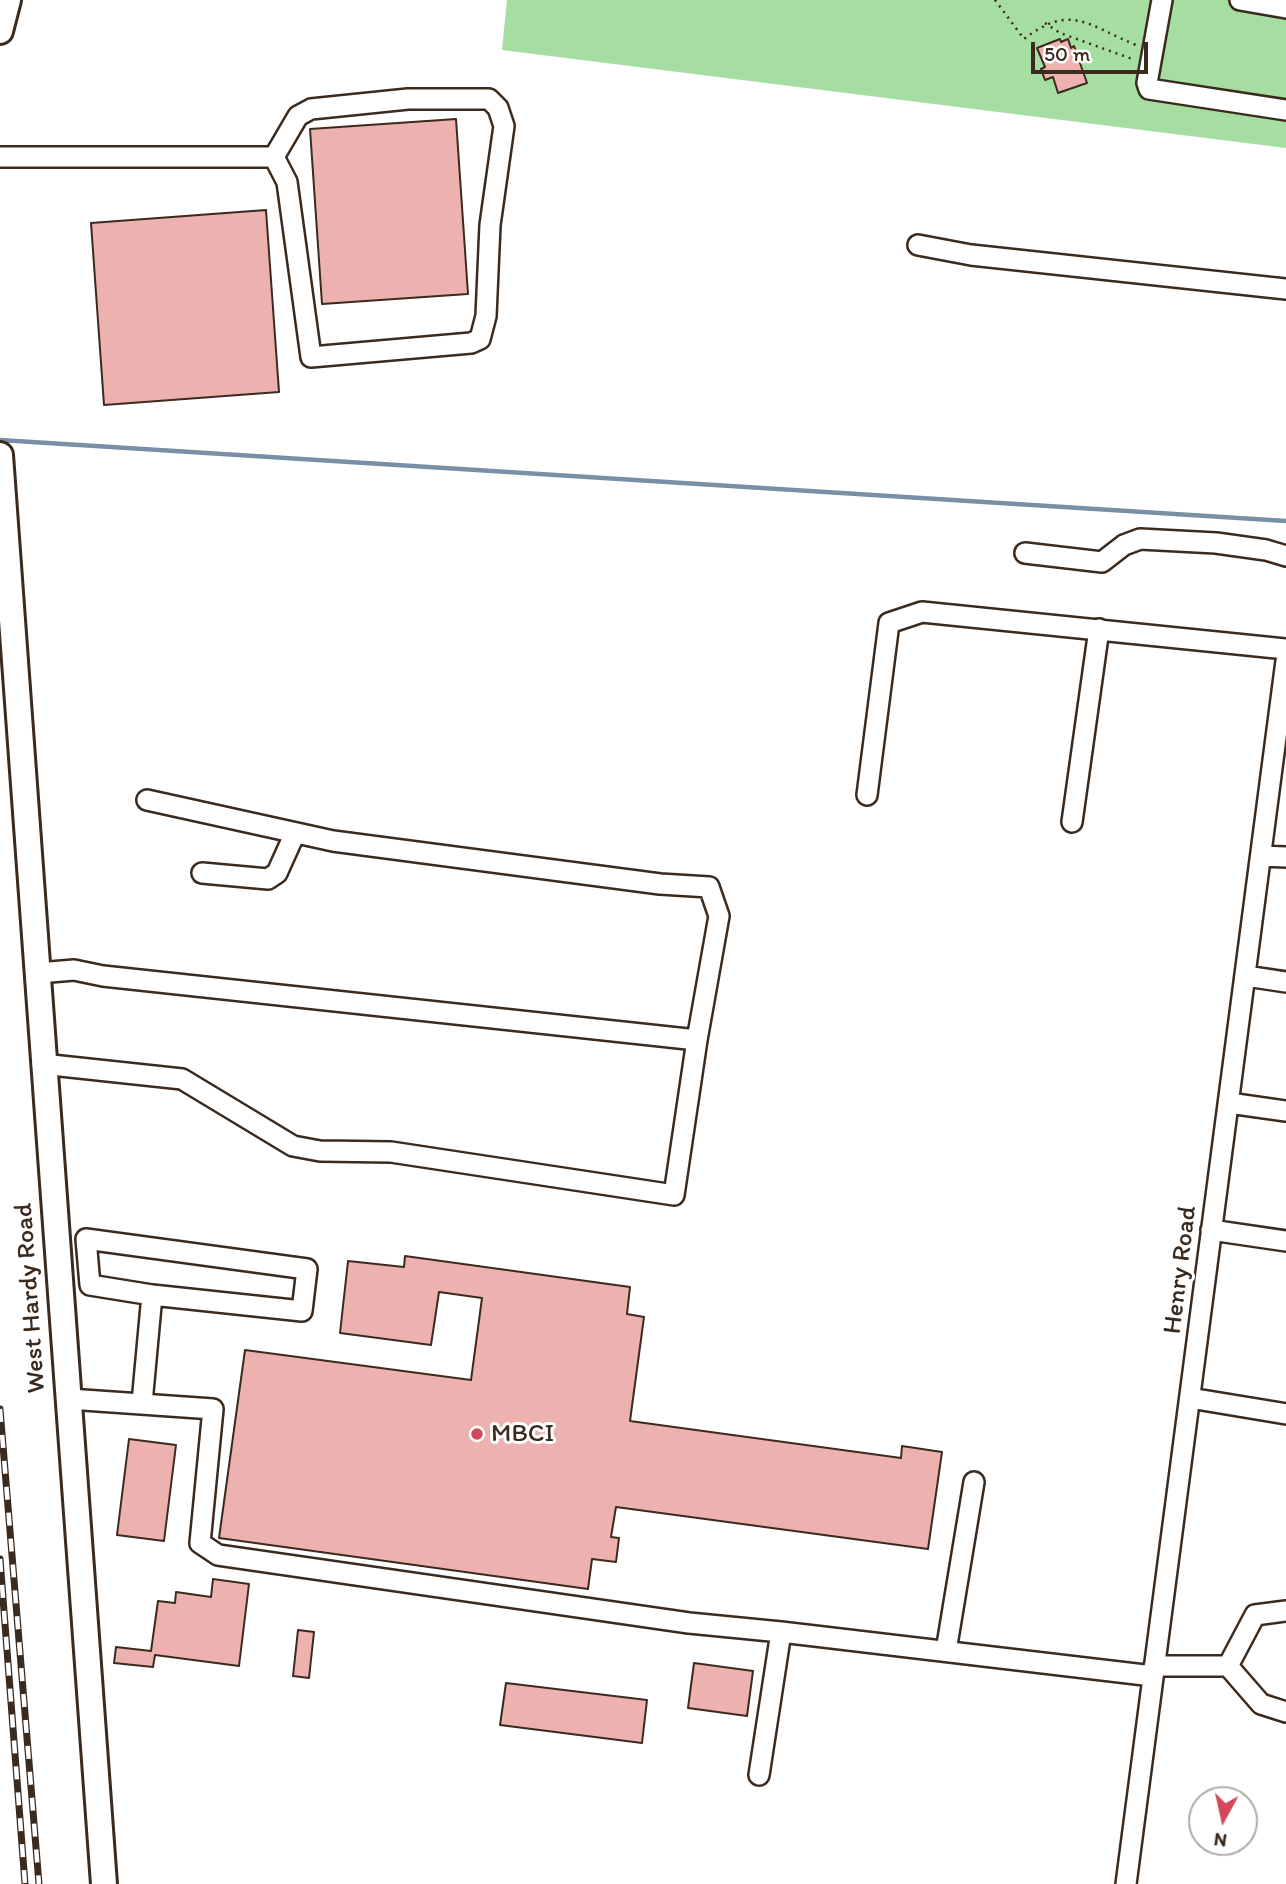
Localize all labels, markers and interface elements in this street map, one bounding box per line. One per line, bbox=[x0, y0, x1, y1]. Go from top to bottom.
scale bar bbox=[1034, 28, 1151, 72]
text: 50 m bbox=[1044, 41, 1090, 66]
street label: West Hardy Road bbox=[9, 1202, 53, 1394]
street label: Henry Road bbox=[1158, 1204, 1204, 1336]
place label: MBCI bbox=[491, 1418, 554, 1450]
marker: MBCI bbox=[469, 1426, 485, 1442]
north arrow bbox=[1188, 1786, 1258, 1856]
text: N bbox=[1212, 1828, 1228, 1853]

